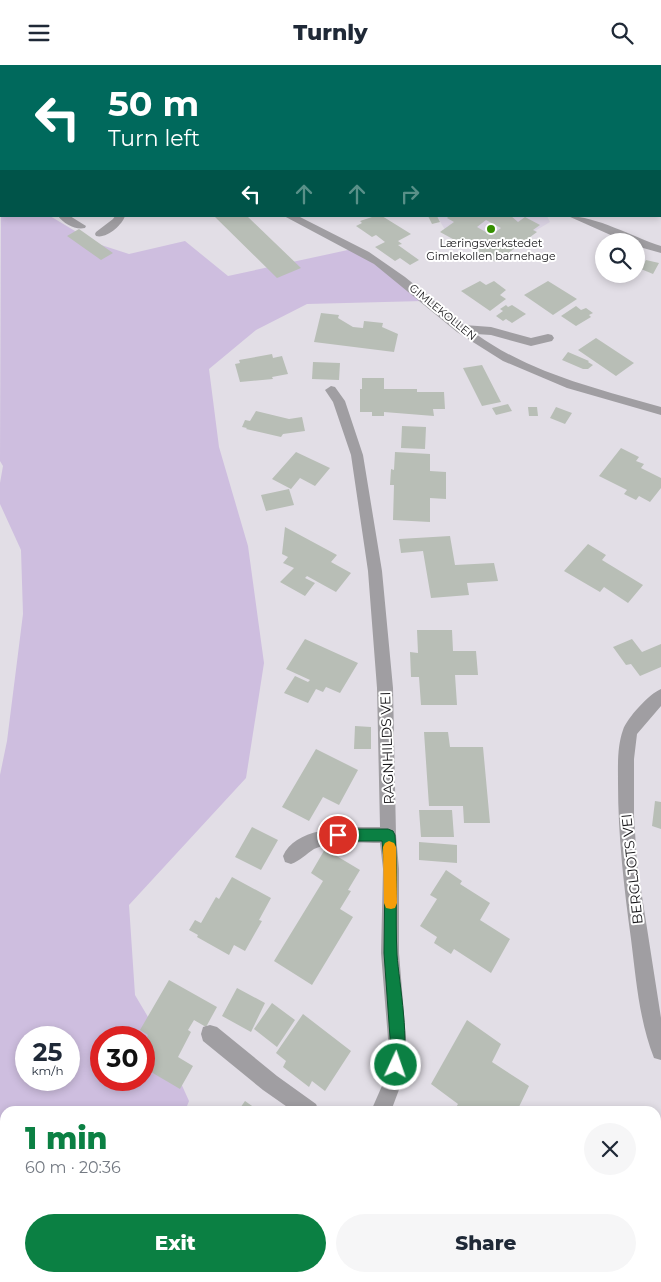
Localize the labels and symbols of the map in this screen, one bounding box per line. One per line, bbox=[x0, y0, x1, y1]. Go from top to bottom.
marker: Læringsverkstedet Gimlekollen barnehage bbox=[485, 223, 497, 235]
place label: Læringsverkstedet Gimlekollen barnehage bbox=[426, 236, 556, 263]
street label: GIMLEKOLLEN bbox=[407, 281, 479, 343]
street label: RAGNHILDS VEI bbox=[376, 691, 398, 805]
street label: BERGLJOTS VEI bbox=[617, 813, 647, 925]
pin bbox=[317, 814, 359, 856]
speed limit sign: 30 bbox=[90, 1026, 155, 1091]
position arrow bbox=[369, 1038, 421, 1090]

